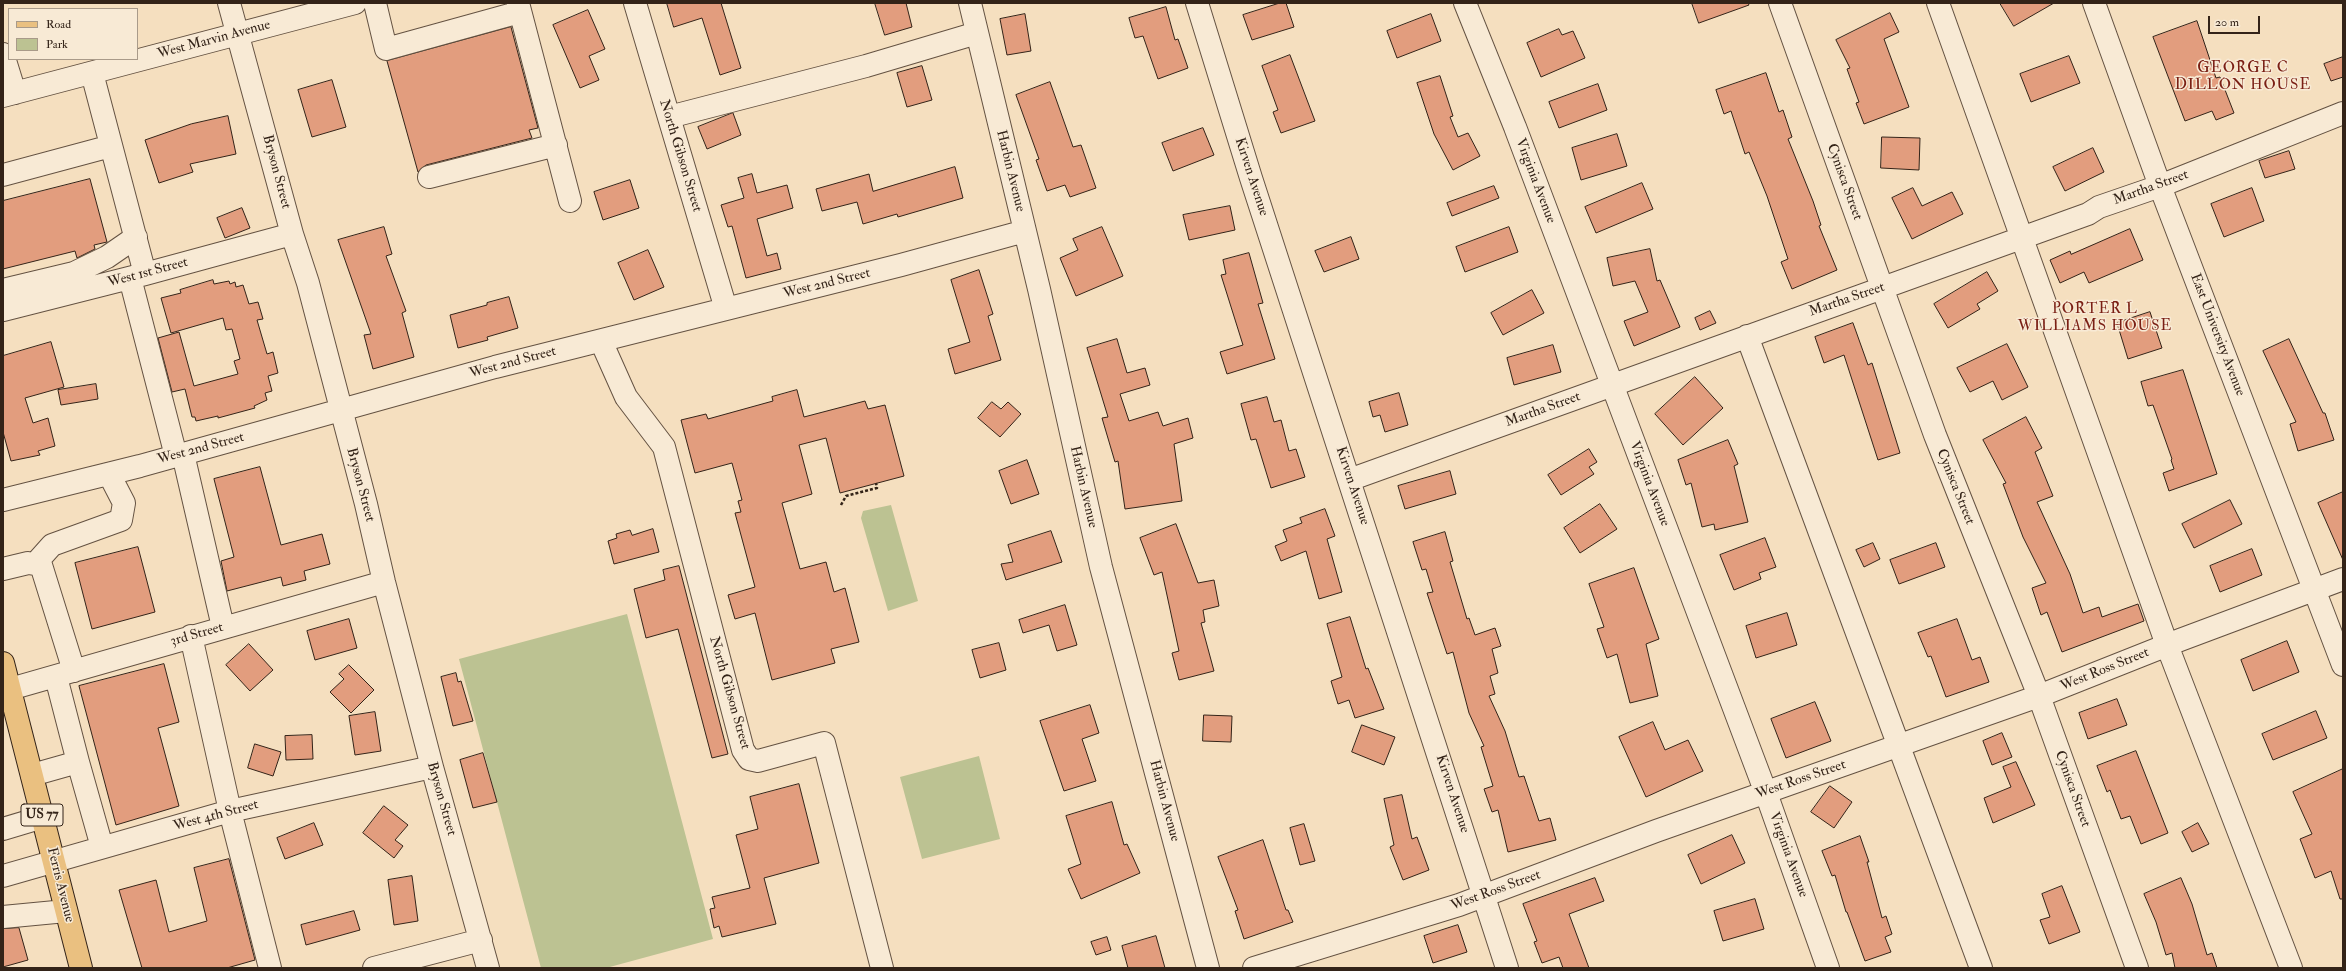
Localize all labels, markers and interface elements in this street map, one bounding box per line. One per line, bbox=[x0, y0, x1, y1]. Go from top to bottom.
legend bbox=[8, 8, 138, 60]
scale bar bbox=[2210, 8, 2262, 34]
text: 20 m bbox=[2215, 15, 2239, 30]
text: Road bbox=[46, 17, 71, 32]
street label: West Marvin Avenue bbox=[156, 17, 272, 63]
text: Park bbox=[46, 37, 68, 52]
district label: GEORGE C DILLON HOUSE bbox=[2175, 60, 2311, 95]
street label: North Gibson Street bbox=[655, 98, 705, 214]
street label: Harbin Avenue bbox=[992, 128, 1028, 214]
street label: Bryson Street bbox=[258, 133, 294, 211]
street label: Kirven Avenue bbox=[1230, 136, 1272, 218]
street label: Virginia Avenue bbox=[1511, 136, 1559, 226]
street label: Cynisca Street bbox=[1822, 141, 1866, 223]
street label: Martha Street bbox=[2111, 167, 2191, 209]
street label: West 1st Street bbox=[106, 254, 190, 292]
street label: West 2nd Street bbox=[782, 265, 872, 303]
street label: East University Avenue bbox=[2186, 271, 2248, 399]
street label: Martha Street bbox=[1807, 279, 1887, 321]
district label: PORTER L WILLIAMS HOUSE bbox=[2018, 301, 2172, 336]
street label: West 2nd Street bbox=[468, 343, 558, 383]
street label: Martha Street bbox=[1503, 389, 1583, 431]
street label: West 2nd Street bbox=[156, 429, 246, 469]
street label: Virginia Avenue bbox=[1625, 439, 1673, 529]
street label: Harbin Avenue bbox=[1065, 444, 1101, 530]
street label: Kirven Avenue bbox=[1331, 445, 1373, 527]
street label: Bryson Street bbox=[342, 446, 378, 524]
street label: Cynisca Street bbox=[1932, 447, 1978, 527]
street label: 3rd Street bbox=[169, 619, 225, 651]
street label: North Gibson Street bbox=[705, 635, 753, 751]
street label: West Ross Street bbox=[2058, 645, 2152, 695]
street label: Cynisca Street bbox=[2050, 748, 2094, 830]
street label: Kirven Avenue bbox=[1431, 753, 1473, 835]
street label: West Ross Street bbox=[1754, 757, 1848, 803]
street label: Harbin Avenue bbox=[1145, 758, 1183, 844]
street label: Bryson Street bbox=[422, 760, 460, 838]
street label: West 4th Street bbox=[172, 797, 260, 835]
road number: US 77 bbox=[21, 804, 63, 826]
street label: Virginia Avenue bbox=[1765, 810, 1811, 900]
street label: Ferris Avenue bbox=[43, 846, 77, 924]
street label: West Ross Street bbox=[1449, 867, 1543, 915]

